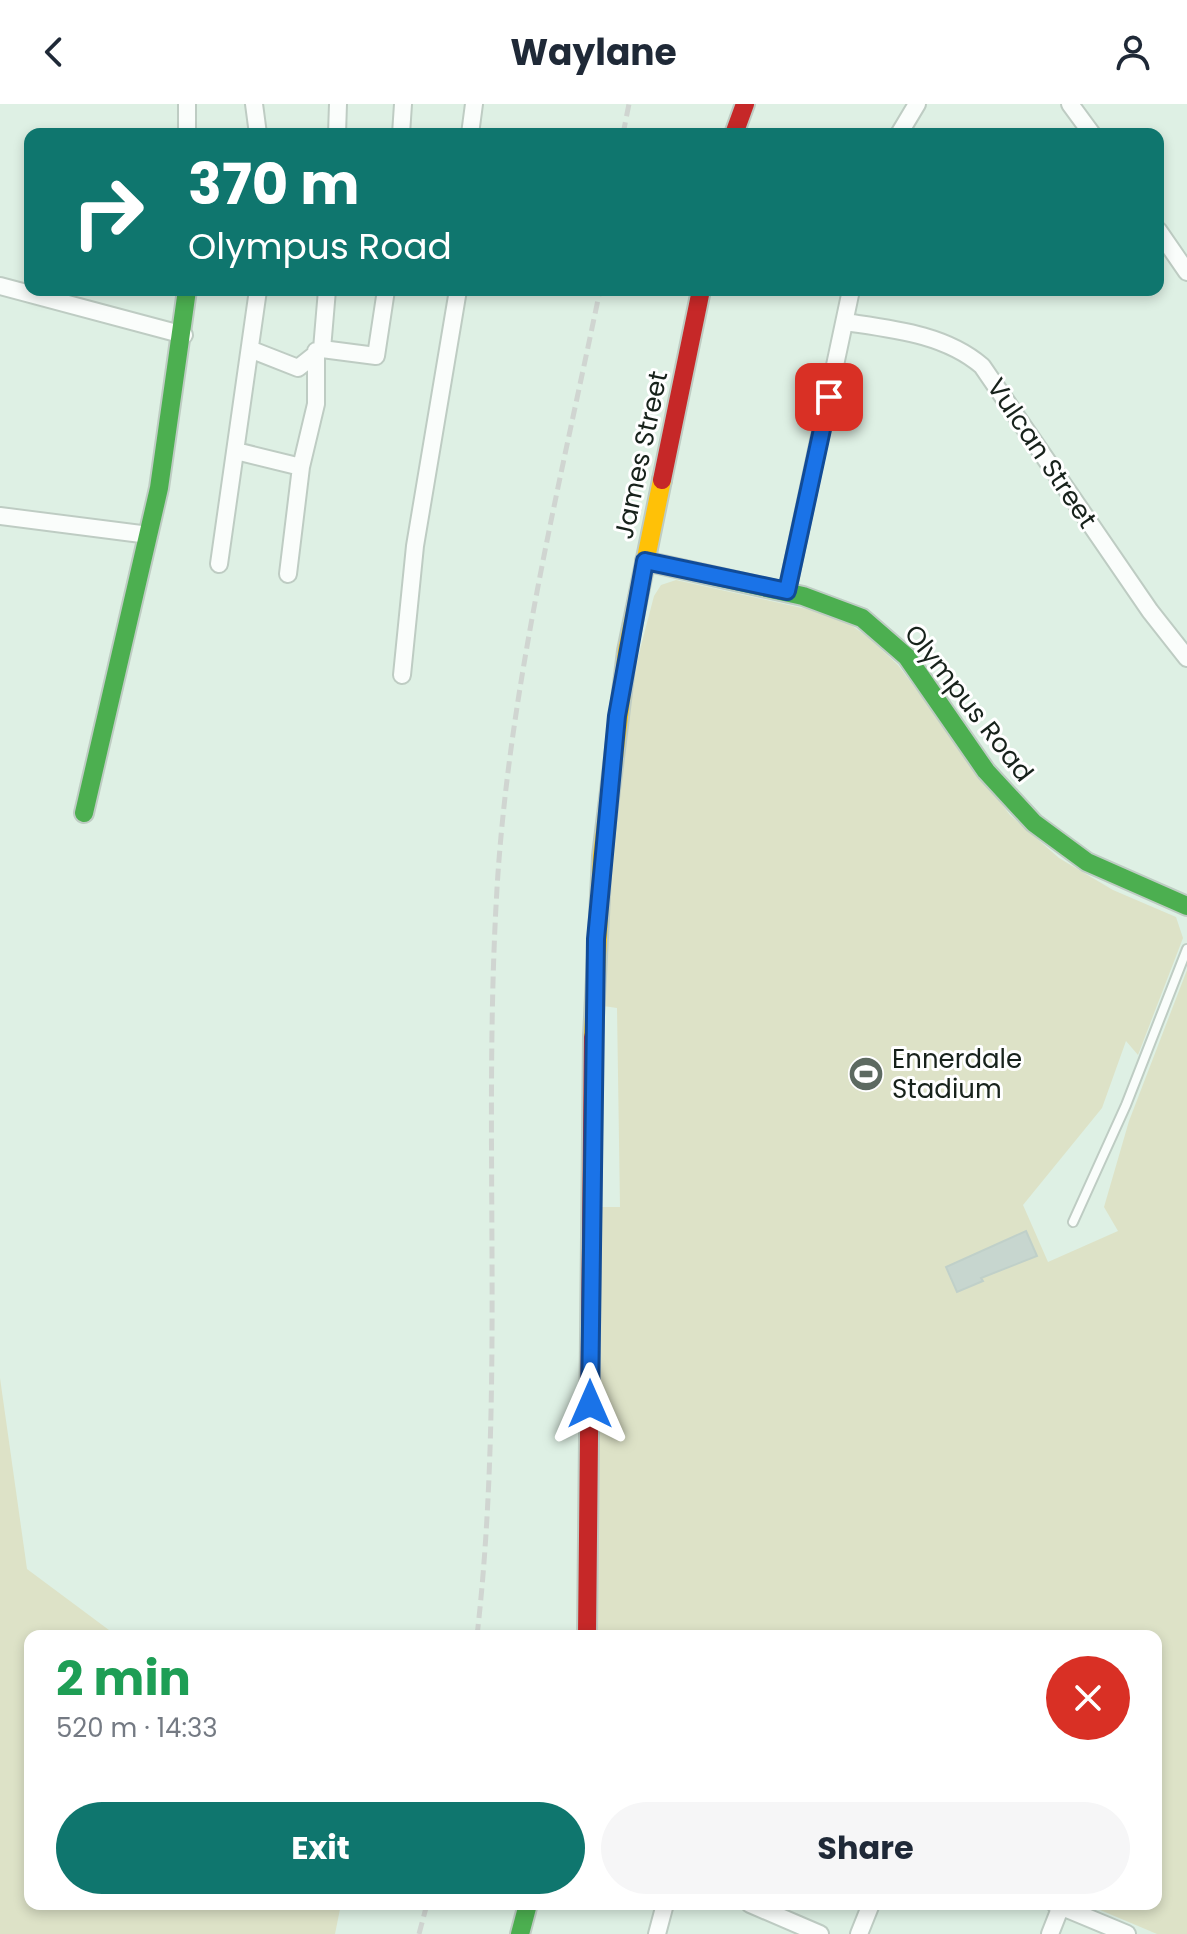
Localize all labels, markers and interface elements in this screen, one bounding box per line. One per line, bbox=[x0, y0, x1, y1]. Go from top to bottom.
text: Waylane bbox=[510, 27, 677, 78]
icon: back bbox=[32, 30, 76, 74]
icon: person bbox=[1111, 30, 1155, 74]
text: 370 m bbox=[188, 145, 360, 224]
icon: right bbox=[56, 160, 160, 264]
text: Olympus Road bbox=[188, 221, 452, 272]
pin bbox=[795, 363, 863, 431]
street label: James Street bbox=[606, 368, 676, 542]
street label: Vulcan Street bbox=[979, 371, 1105, 535]
icon: arrive bbox=[807, 375, 851, 419]
street label: Olympus Road bbox=[896, 617, 1042, 789]
place label: Ennerdale Stadium bbox=[892, 1041, 1022, 1107]
sports icon: Ennerdale Stadium bbox=[847, 1055, 885, 1093]
position arrow bbox=[548, 1362, 632, 1446]
text: 2 min bbox=[56, 1645, 191, 1712]
button: close bbox=[1046, 1656, 1130, 1740]
text: 520 m · 14:33 bbox=[56, 1710, 218, 1746]
button: Exit bbox=[56, 1802, 585, 1894]
button: Share bbox=[601, 1802, 1130, 1894]

